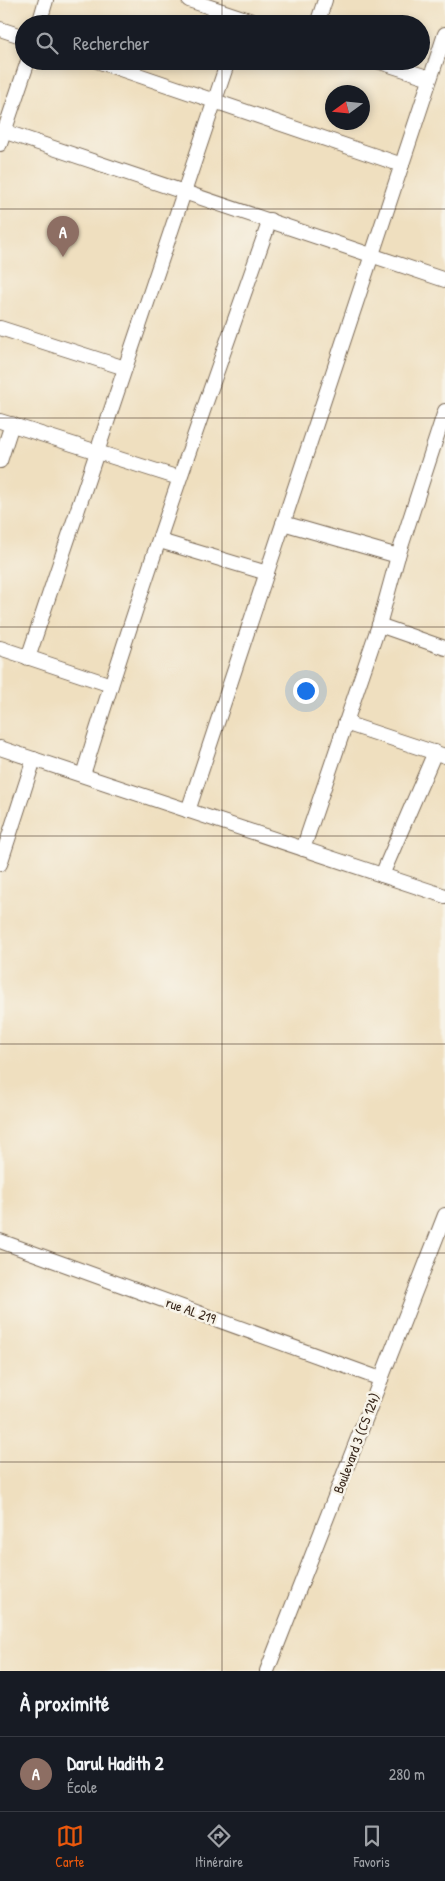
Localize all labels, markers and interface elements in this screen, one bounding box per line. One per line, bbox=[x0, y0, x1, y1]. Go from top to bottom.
search box bbox=[15, 15, 430, 70]
icon: search bbox=[33, 29, 61, 57]
text: Rechercher bbox=[73, 30, 150, 56]
north arrow bbox=[325, 85, 370, 130]
pin: A bbox=[47, 216, 79, 257]
your location bbox=[293, 678, 319, 704]
street label: rue AL 219 bbox=[163, 1292, 219, 1328]
street label: Boulevard 3 (CS 124) bbox=[328, 1390, 384, 1496]
text: À proximité bbox=[20, 1689, 109, 1718]
text: Darul Hadith 2 bbox=[67, 1750, 164, 1776]
text: A bbox=[32, 1763, 40, 1785]
text: 280 m bbox=[389, 1763, 425, 1785]
text: École bbox=[67, 1776, 97, 1798]
tab: Carte bbox=[55, 1822, 84, 1871]
tab: Itinéraire bbox=[195, 1822, 243, 1871]
tab: Favoris bbox=[354, 1822, 390, 1871]

